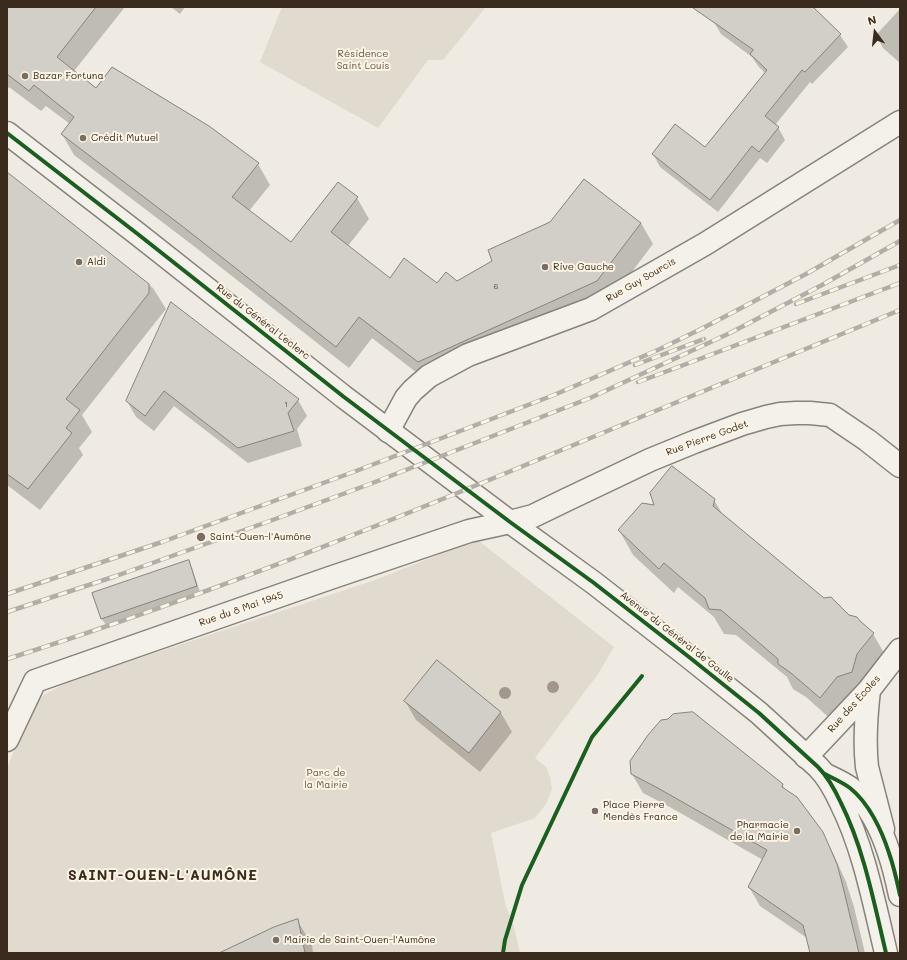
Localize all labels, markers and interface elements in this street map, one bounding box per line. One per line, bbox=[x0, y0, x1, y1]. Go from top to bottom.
north arrow bbox=[855, 12, 895, 52]
text: N bbox=[866, 12, 878, 28]
park label: Résidence Saint Louis bbox=[337, 48, 389, 72]
place label: Bazar Fortuna bbox=[33, 70, 104, 82]
marker: Bazar Fortuna bbox=[20, 71, 30, 81]
place label: Crédit Mutuel bbox=[91, 132, 158, 144]
marker: Crédit Mutuel bbox=[78, 133, 88, 143]
street label: Rue Guy Sourcis bbox=[604, 255, 678, 305]
place label: Aldi bbox=[87, 256, 106, 268]
marker: Aldi bbox=[74, 257, 84, 267]
place label: Rive Gauche bbox=[553, 261, 614, 273]
marker: Rive Gauche bbox=[540, 262, 550, 272]
street label: Rue du Général Leclerc bbox=[214, 282, 312, 362]
house number: 6 bbox=[494, 282, 498, 292]
house number: 1 bbox=[284, 400, 288, 410]
street label: Rue Pierre Godet bbox=[664, 418, 750, 458]
marker: Saint-Ouen-l'Aumône bbox=[195, 531, 207, 543]
place label: Saint-Ouen-l'Aumône bbox=[210, 531, 311, 543]
street label: Rue du 8 Mai 1945 bbox=[197, 589, 285, 629]
street label: Avenue du Général de Gaulle bbox=[618, 589, 736, 685]
street label: Rue des Écoles bbox=[825, 673, 883, 735]
park label: Parc de la Mairie bbox=[304, 767, 348, 790]
place label: Place Pierre Mendès France bbox=[603, 799, 678, 822]
marker: Place Pierre Mendès France bbox=[590, 806, 600, 816]
place label: Pharmacie de la Mairie bbox=[730, 819, 789, 842]
marker: Pharmacie de la Mairie bbox=[792, 826, 802, 836]
district label: SAINT-OUEN-L'AUMÔNE bbox=[68, 868, 258, 884]
place label: Mairie de Saint-Ouen-l'Aumône bbox=[284, 934, 436, 946]
marker: Mairie de Saint-Ouen-l'Aumône bbox=[271, 935, 281, 945]

